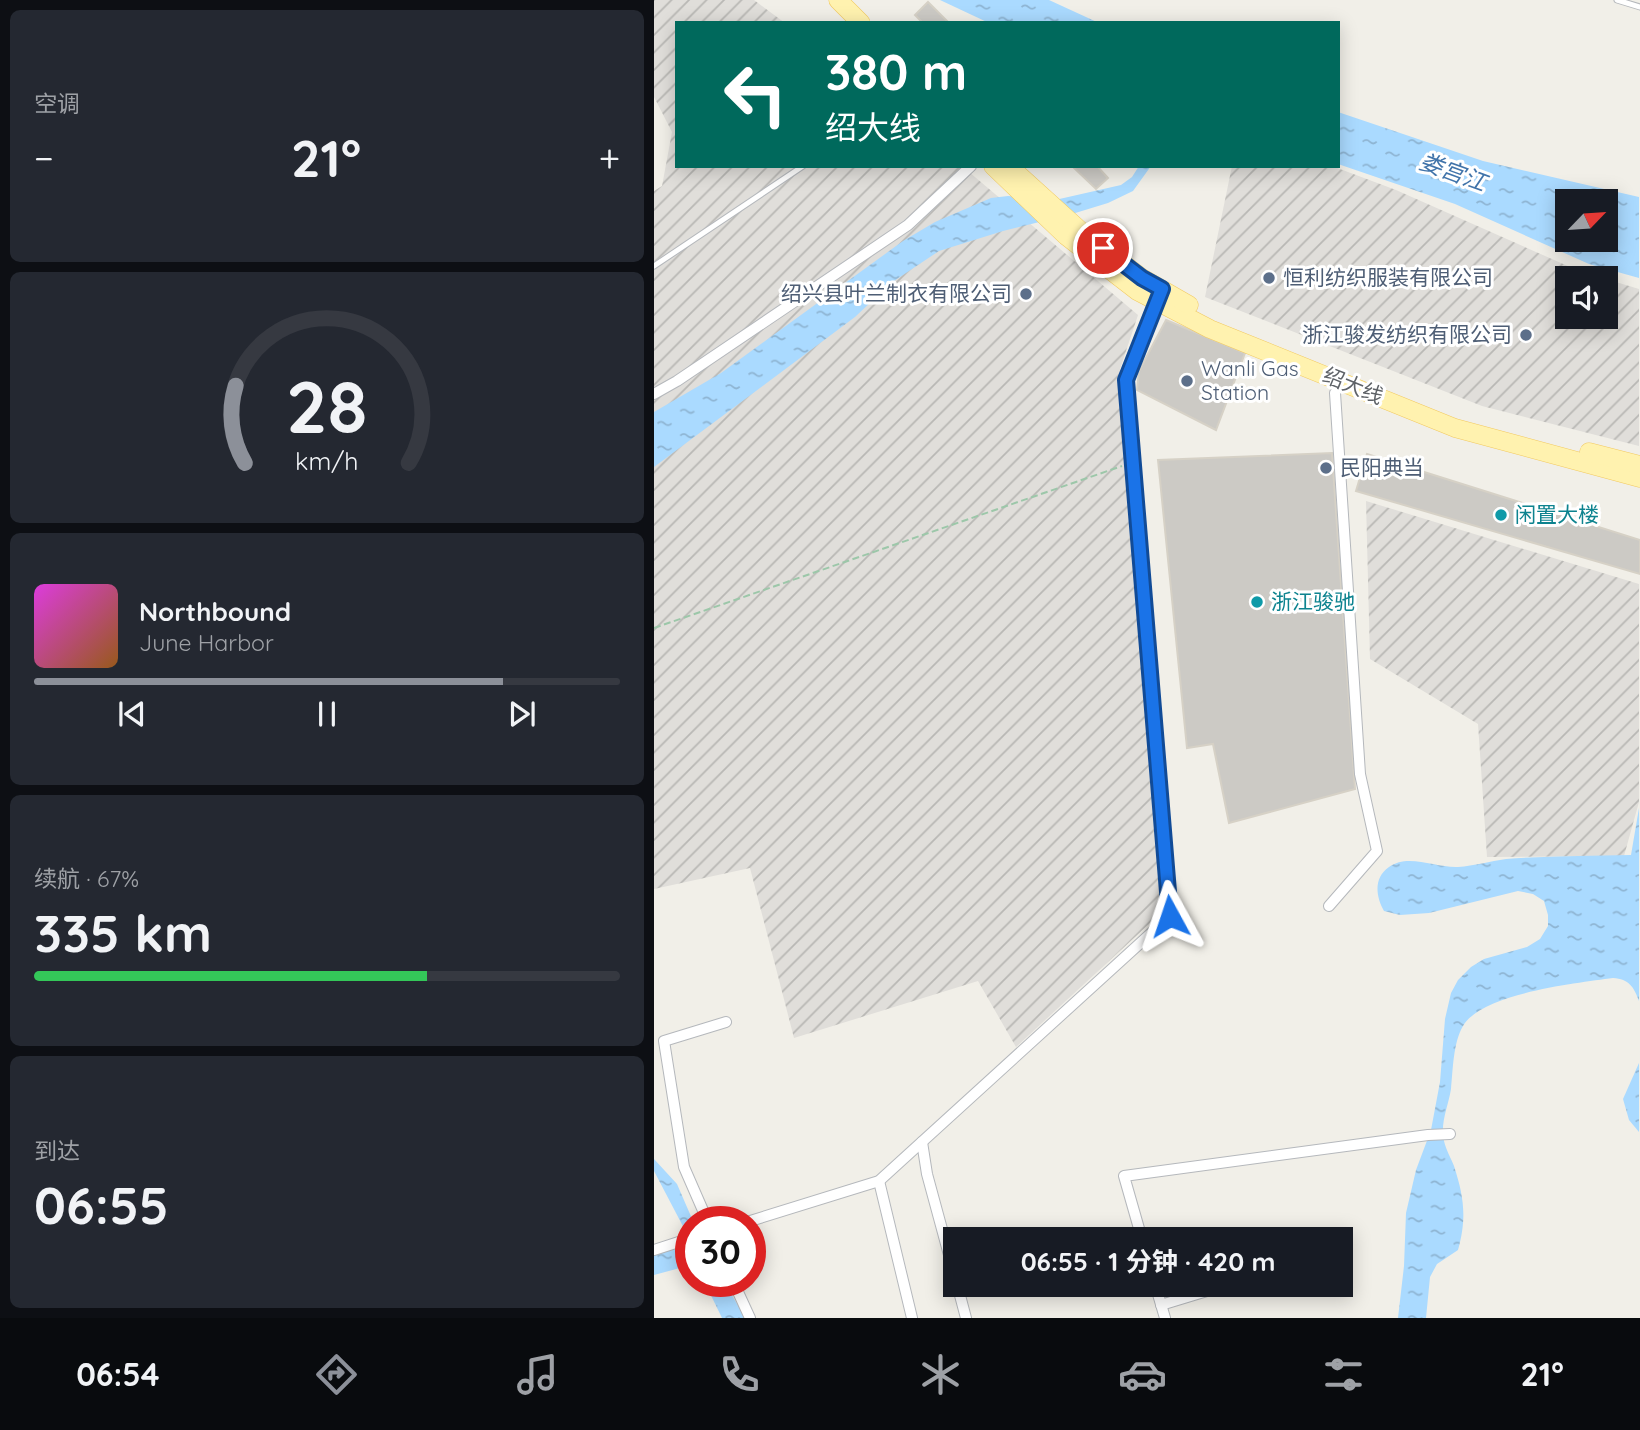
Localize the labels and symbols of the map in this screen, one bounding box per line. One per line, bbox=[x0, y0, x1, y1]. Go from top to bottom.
water label: 娄宫江 bbox=[1416, 146, 1493, 198]
north arrow bbox=[1555, 189, 1618, 252]
pin bbox=[1073, 218, 1133, 278]
place label: 恒利纺织服装有限公司 bbox=[1283, 264, 1493, 290]
marker: 恒利纺织服装有限公司 bbox=[1261, 270, 1277, 286]
place label: 绍兴县叶兰制衣有限公司 bbox=[781, 280, 1012, 306]
marker: 绍兴县叶兰制衣有限公司 bbox=[1018, 286, 1034, 302]
place label: 浙江骏发纺织有限公司 bbox=[1302, 321, 1512, 347]
marker: 浙江骏发纺织有限公司 bbox=[1518, 327, 1534, 343]
place label: Wanli Gas Station bbox=[1201, 355, 1298, 405]
street label: 绍大线 bbox=[1319, 361, 1387, 409]
marker: Wanli Gas Station bbox=[1179, 373, 1195, 389]
place label: 民阳典当 bbox=[1340, 454, 1424, 480]
marker: 民阳典当 bbox=[1318, 460, 1334, 476]
place label: 闲置大楼 bbox=[1515, 501, 1599, 527]
marker: 闲置大楼 bbox=[1493, 507, 1509, 523]
place label: 浙江骏驰 bbox=[1271, 588, 1355, 614]
marker: 浙江骏驰 bbox=[1249, 594, 1265, 610]
position arrow bbox=[1133, 879, 1207, 953]
speed limit sign: 30 bbox=[675, 1206, 766, 1297]

